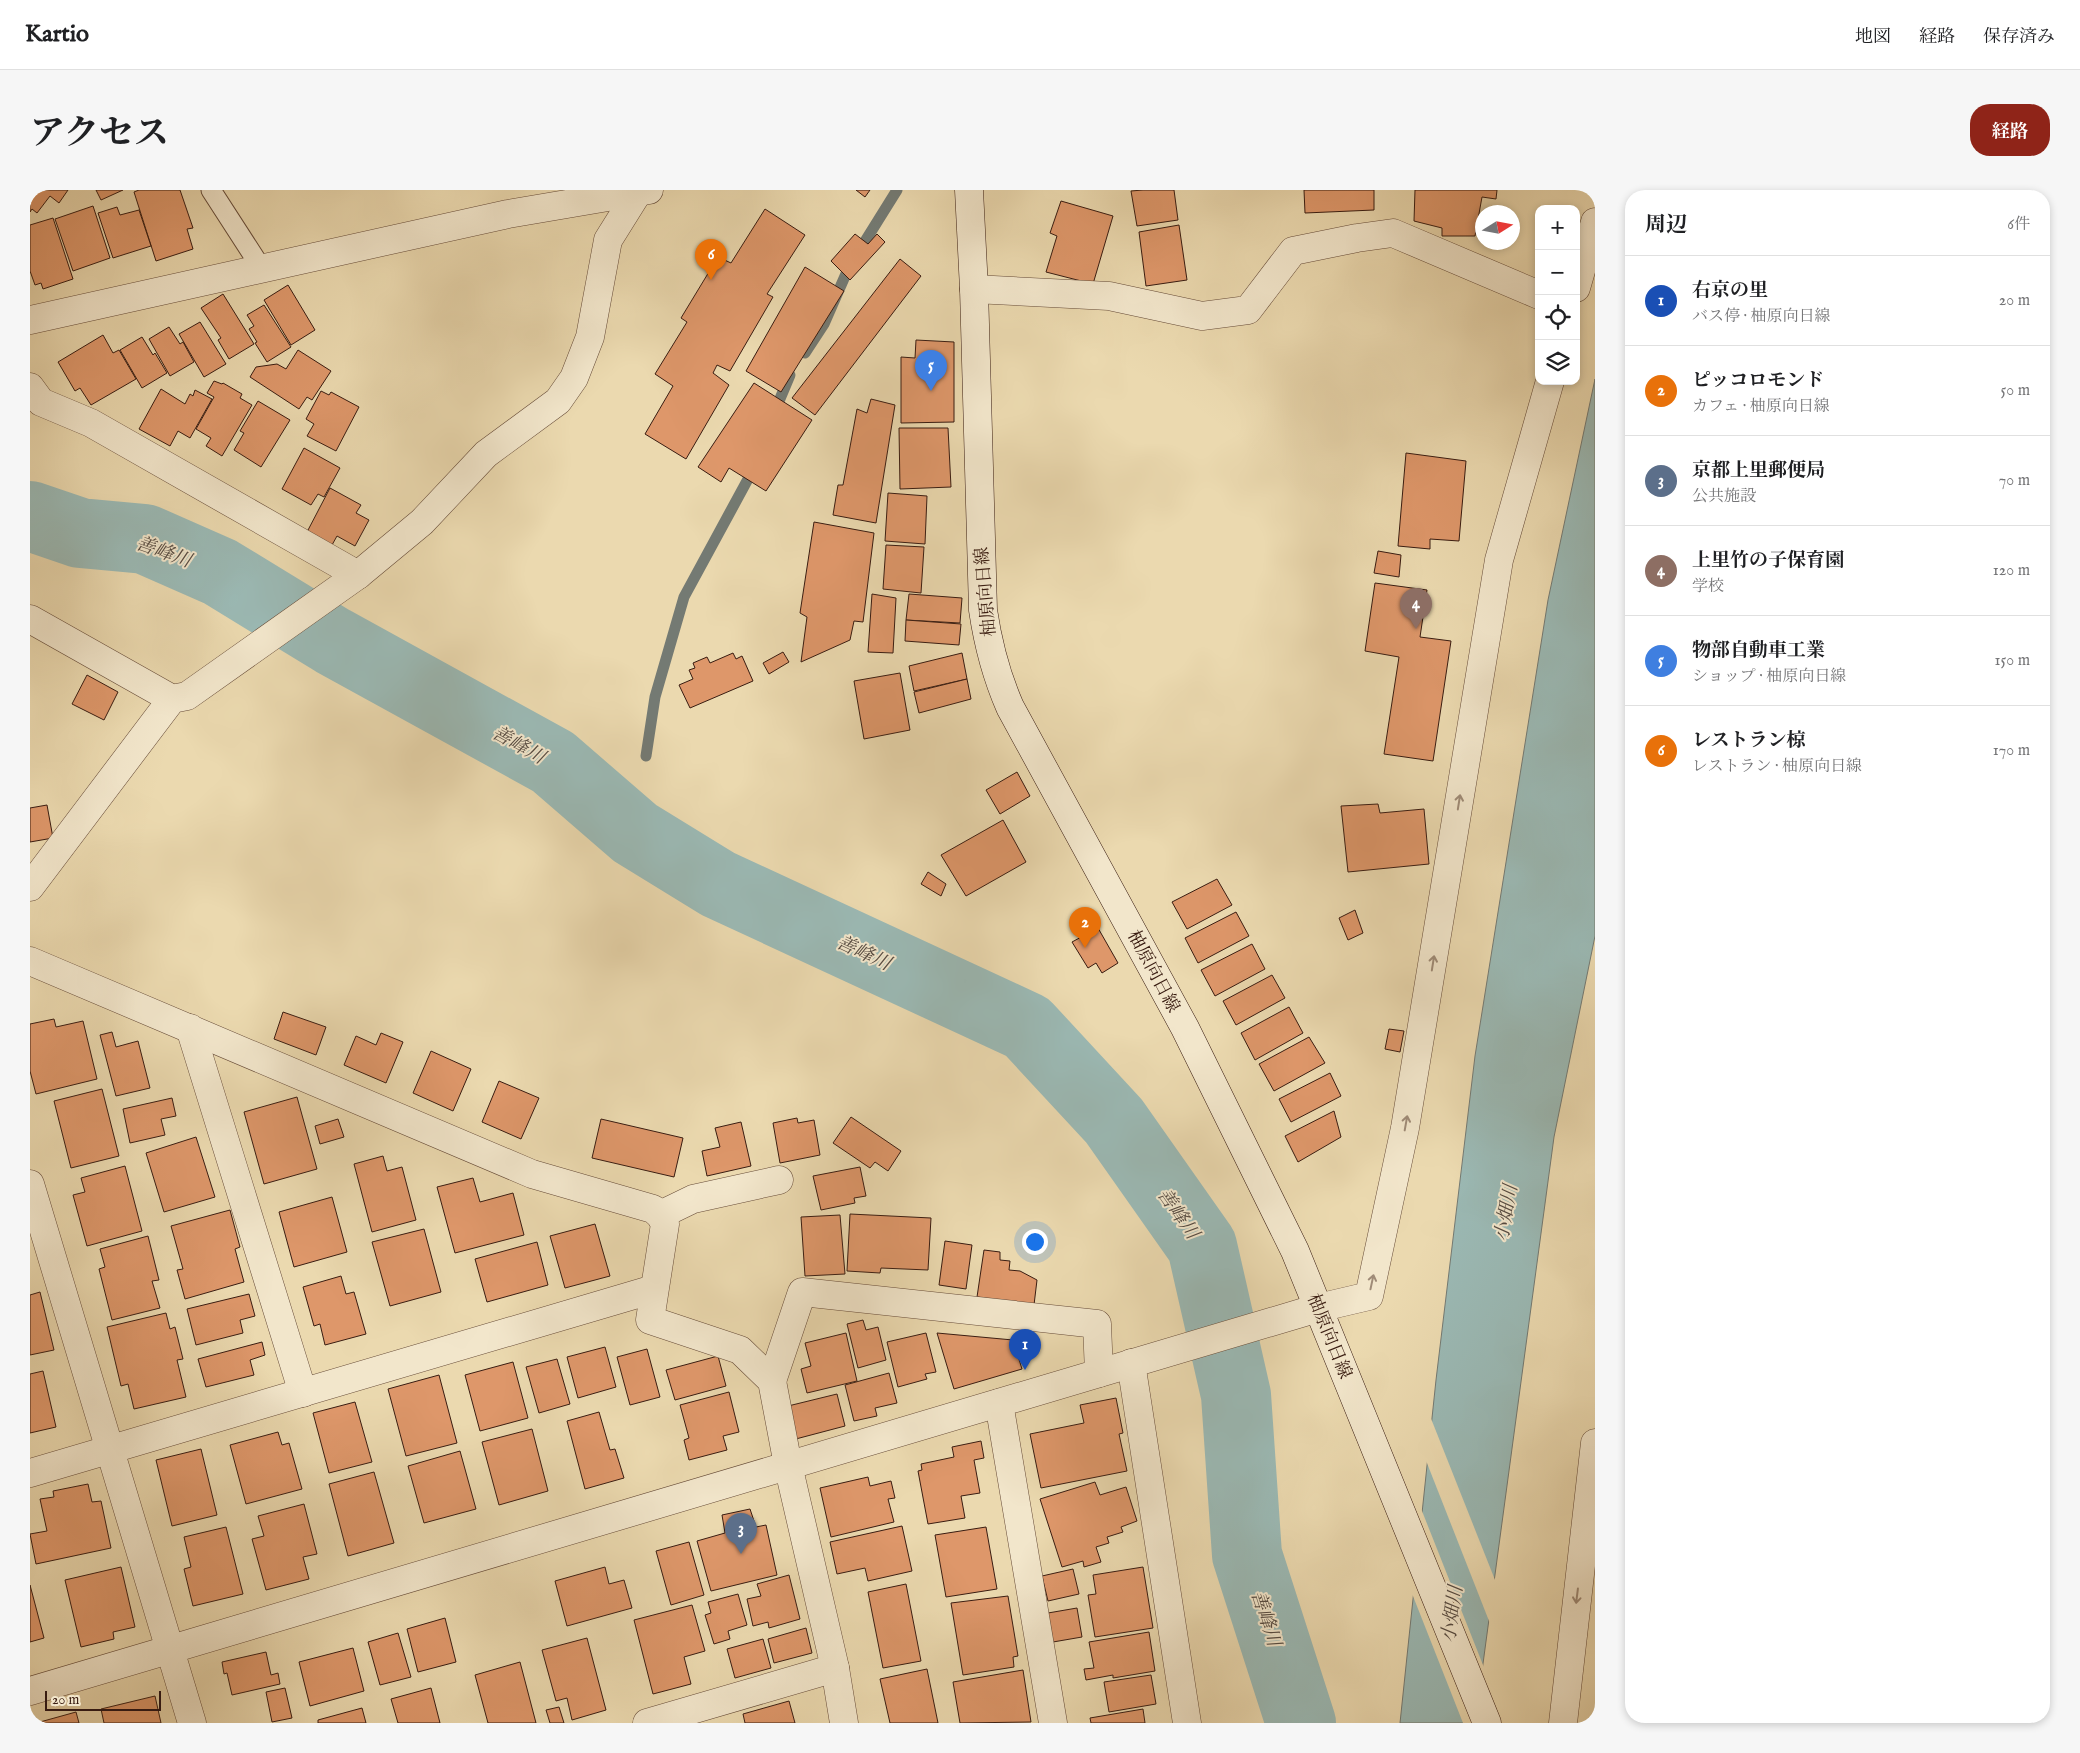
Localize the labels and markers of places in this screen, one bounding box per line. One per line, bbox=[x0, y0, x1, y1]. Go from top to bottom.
pin: 6 bbox=[695, 239, 727, 280]
pin: 5 bbox=[915, 350, 947, 391]
pin: 4 bbox=[1400, 588, 1432, 629]
pin: 2 bbox=[1069, 907, 1101, 948]
pin: 1 bbox=[1009, 1329, 1041, 1370]
pin: 3 bbox=[725, 1513, 757, 1554]

